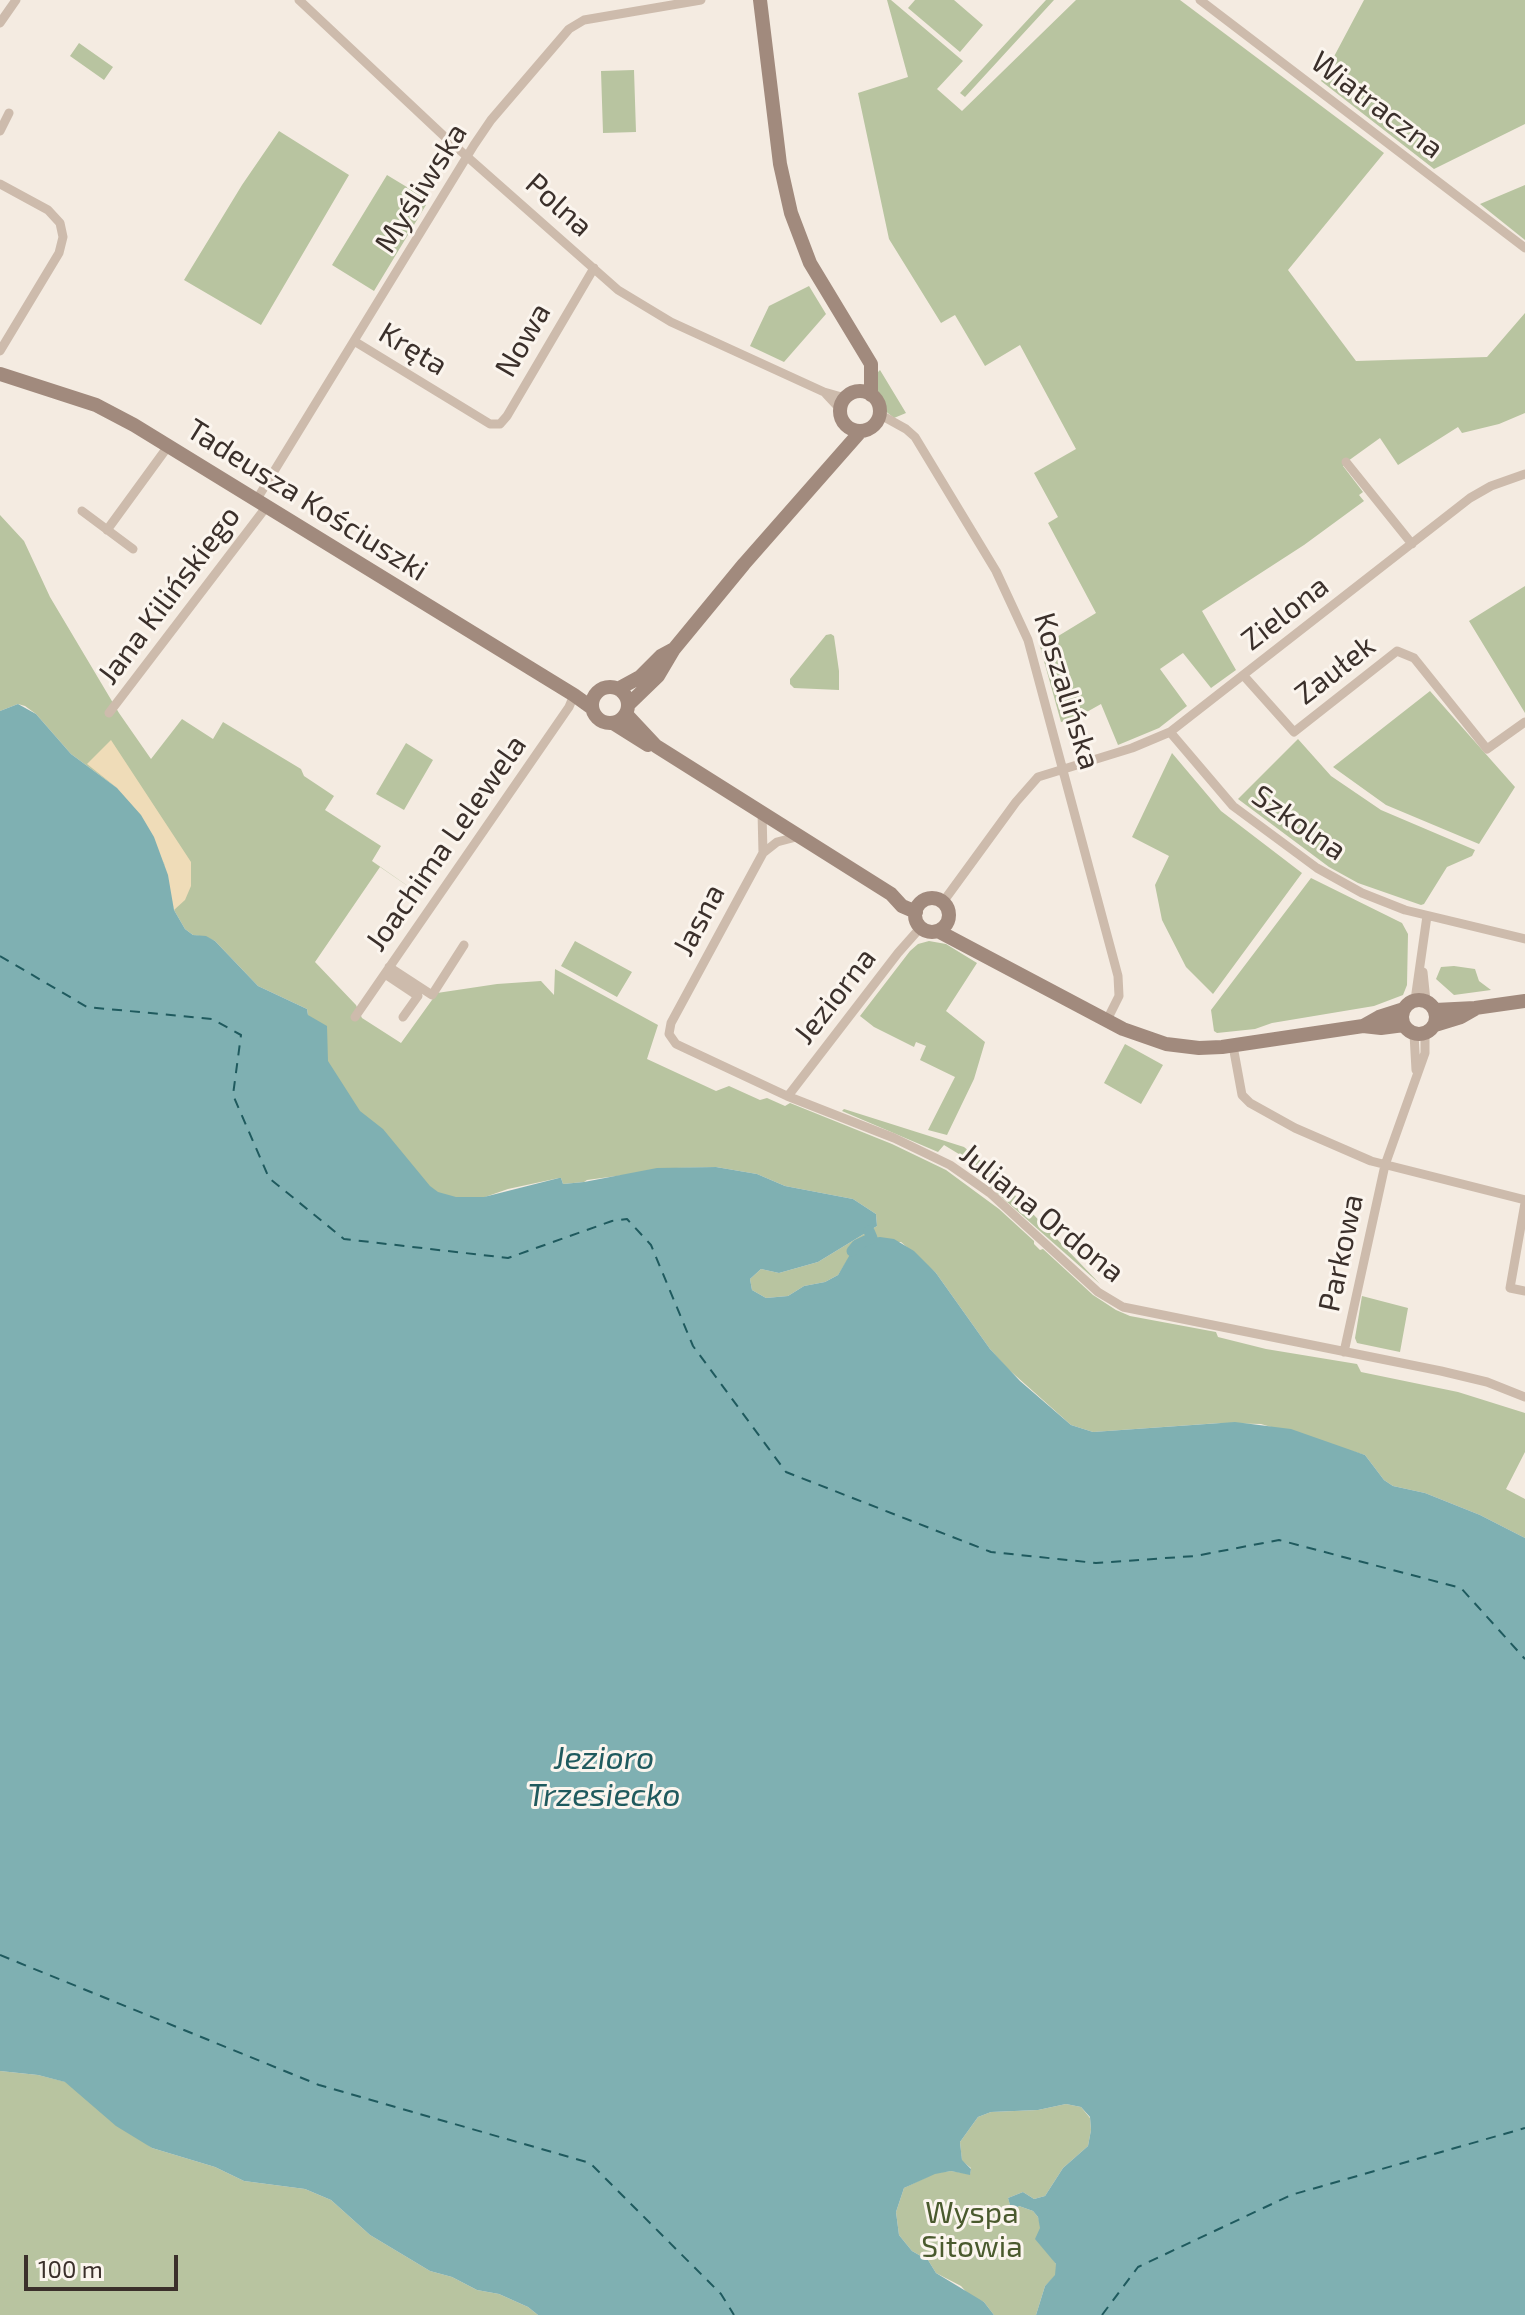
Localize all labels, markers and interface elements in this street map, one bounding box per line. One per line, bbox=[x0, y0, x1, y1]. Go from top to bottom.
street label: Wiatraczna bbox=[1304, 44, 1450, 166]
street label: Myśliwska bbox=[367, 117, 475, 259]
street label: Polna bbox=[518, 166, 600, 244]
street label: Nowa bbox=[488, 297, 558, 383]
street label: Kręta bbox=[372, 315, 454, 383]
street label: Tadeusza Kościuszki bbox=[180, 411, 434, 589]
street label: Jana Kilińskiego bbox=[90, 499, 248, 691]
street label: Zielona bbox=[1234, 568, 1336, 658]
street label: Koszalińska bbox=[1026, 608, 1108, 774]
street label: Zaułek bbox=[1288, 628, 1382, 712]
street label: Joachima Lelewela bbox=[358, 728, 534, 958]
street label: Szkolna bbox=[1245, 778, 1353, 868]
street label: Jasna bbox=[665, 878, 733, 962]
street label: Jeziorna bbox=[786, 941, 884, 1051]
street label: Juliana Ordona bbox=[953, 1136, 1131, 1290]
street label: Parkowa bbox=[1311, 1191, 1371, 1315]
water label: Jezioro Trzesiecko bbox=[527, 1739, 681, 1814]
park label: Wyspa Sitowia bbox=[921, 2195, 1023, 2266]
scale bar bbox=[28, 2239, 182, 2289]
text: 100 m bbox=[38, 2254, 103, 2283]

